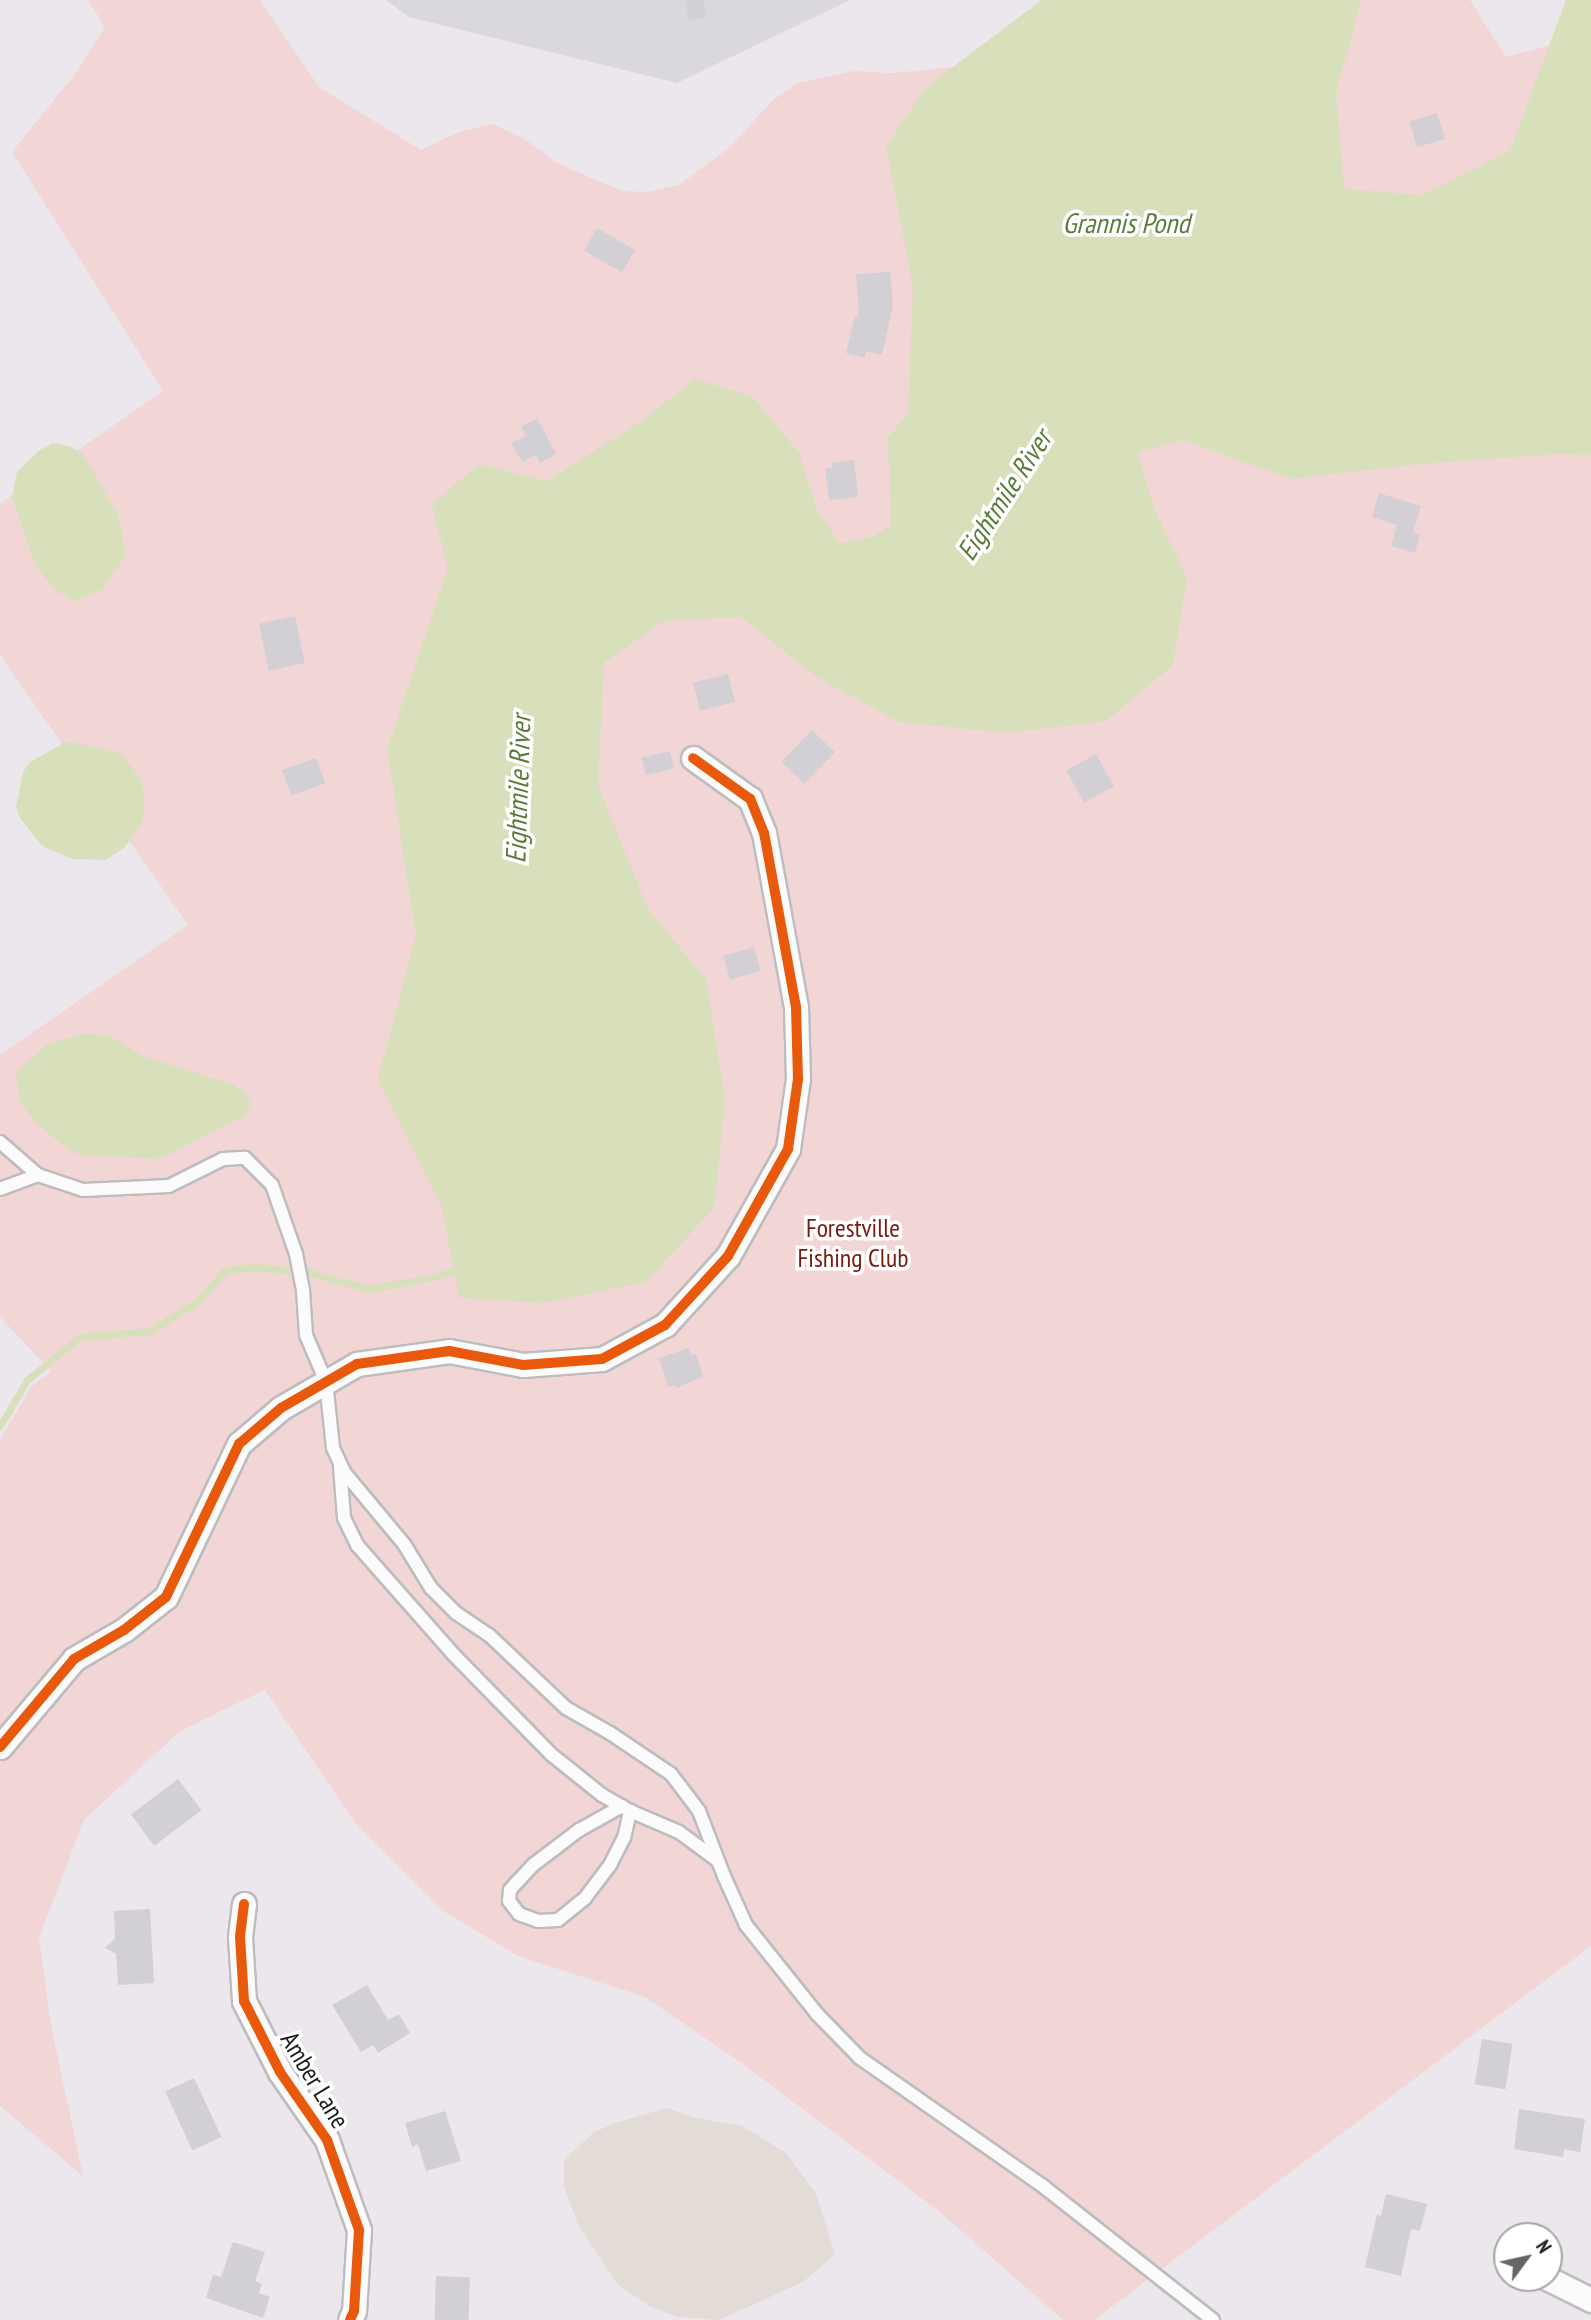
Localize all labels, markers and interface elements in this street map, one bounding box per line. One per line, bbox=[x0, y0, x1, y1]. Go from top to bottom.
water label: Grannis Pond bbox=[1062, 206, 1190, 240]
water label: Eightmile River bbox=[950, 424, 1058, 566]
water label: Eightmile River bbox=[499, 714, 537, 864]
park label: Forestville Fishing Club bbox=[798, 1212, 908, 1274]
street label: Amber Lane bbox=[274, 2026, 356, 2134]
north arrow bbox=[1493, 2222, 1563, 2292]
text: N bbox=[1531, 2236, 1557, 2257]

